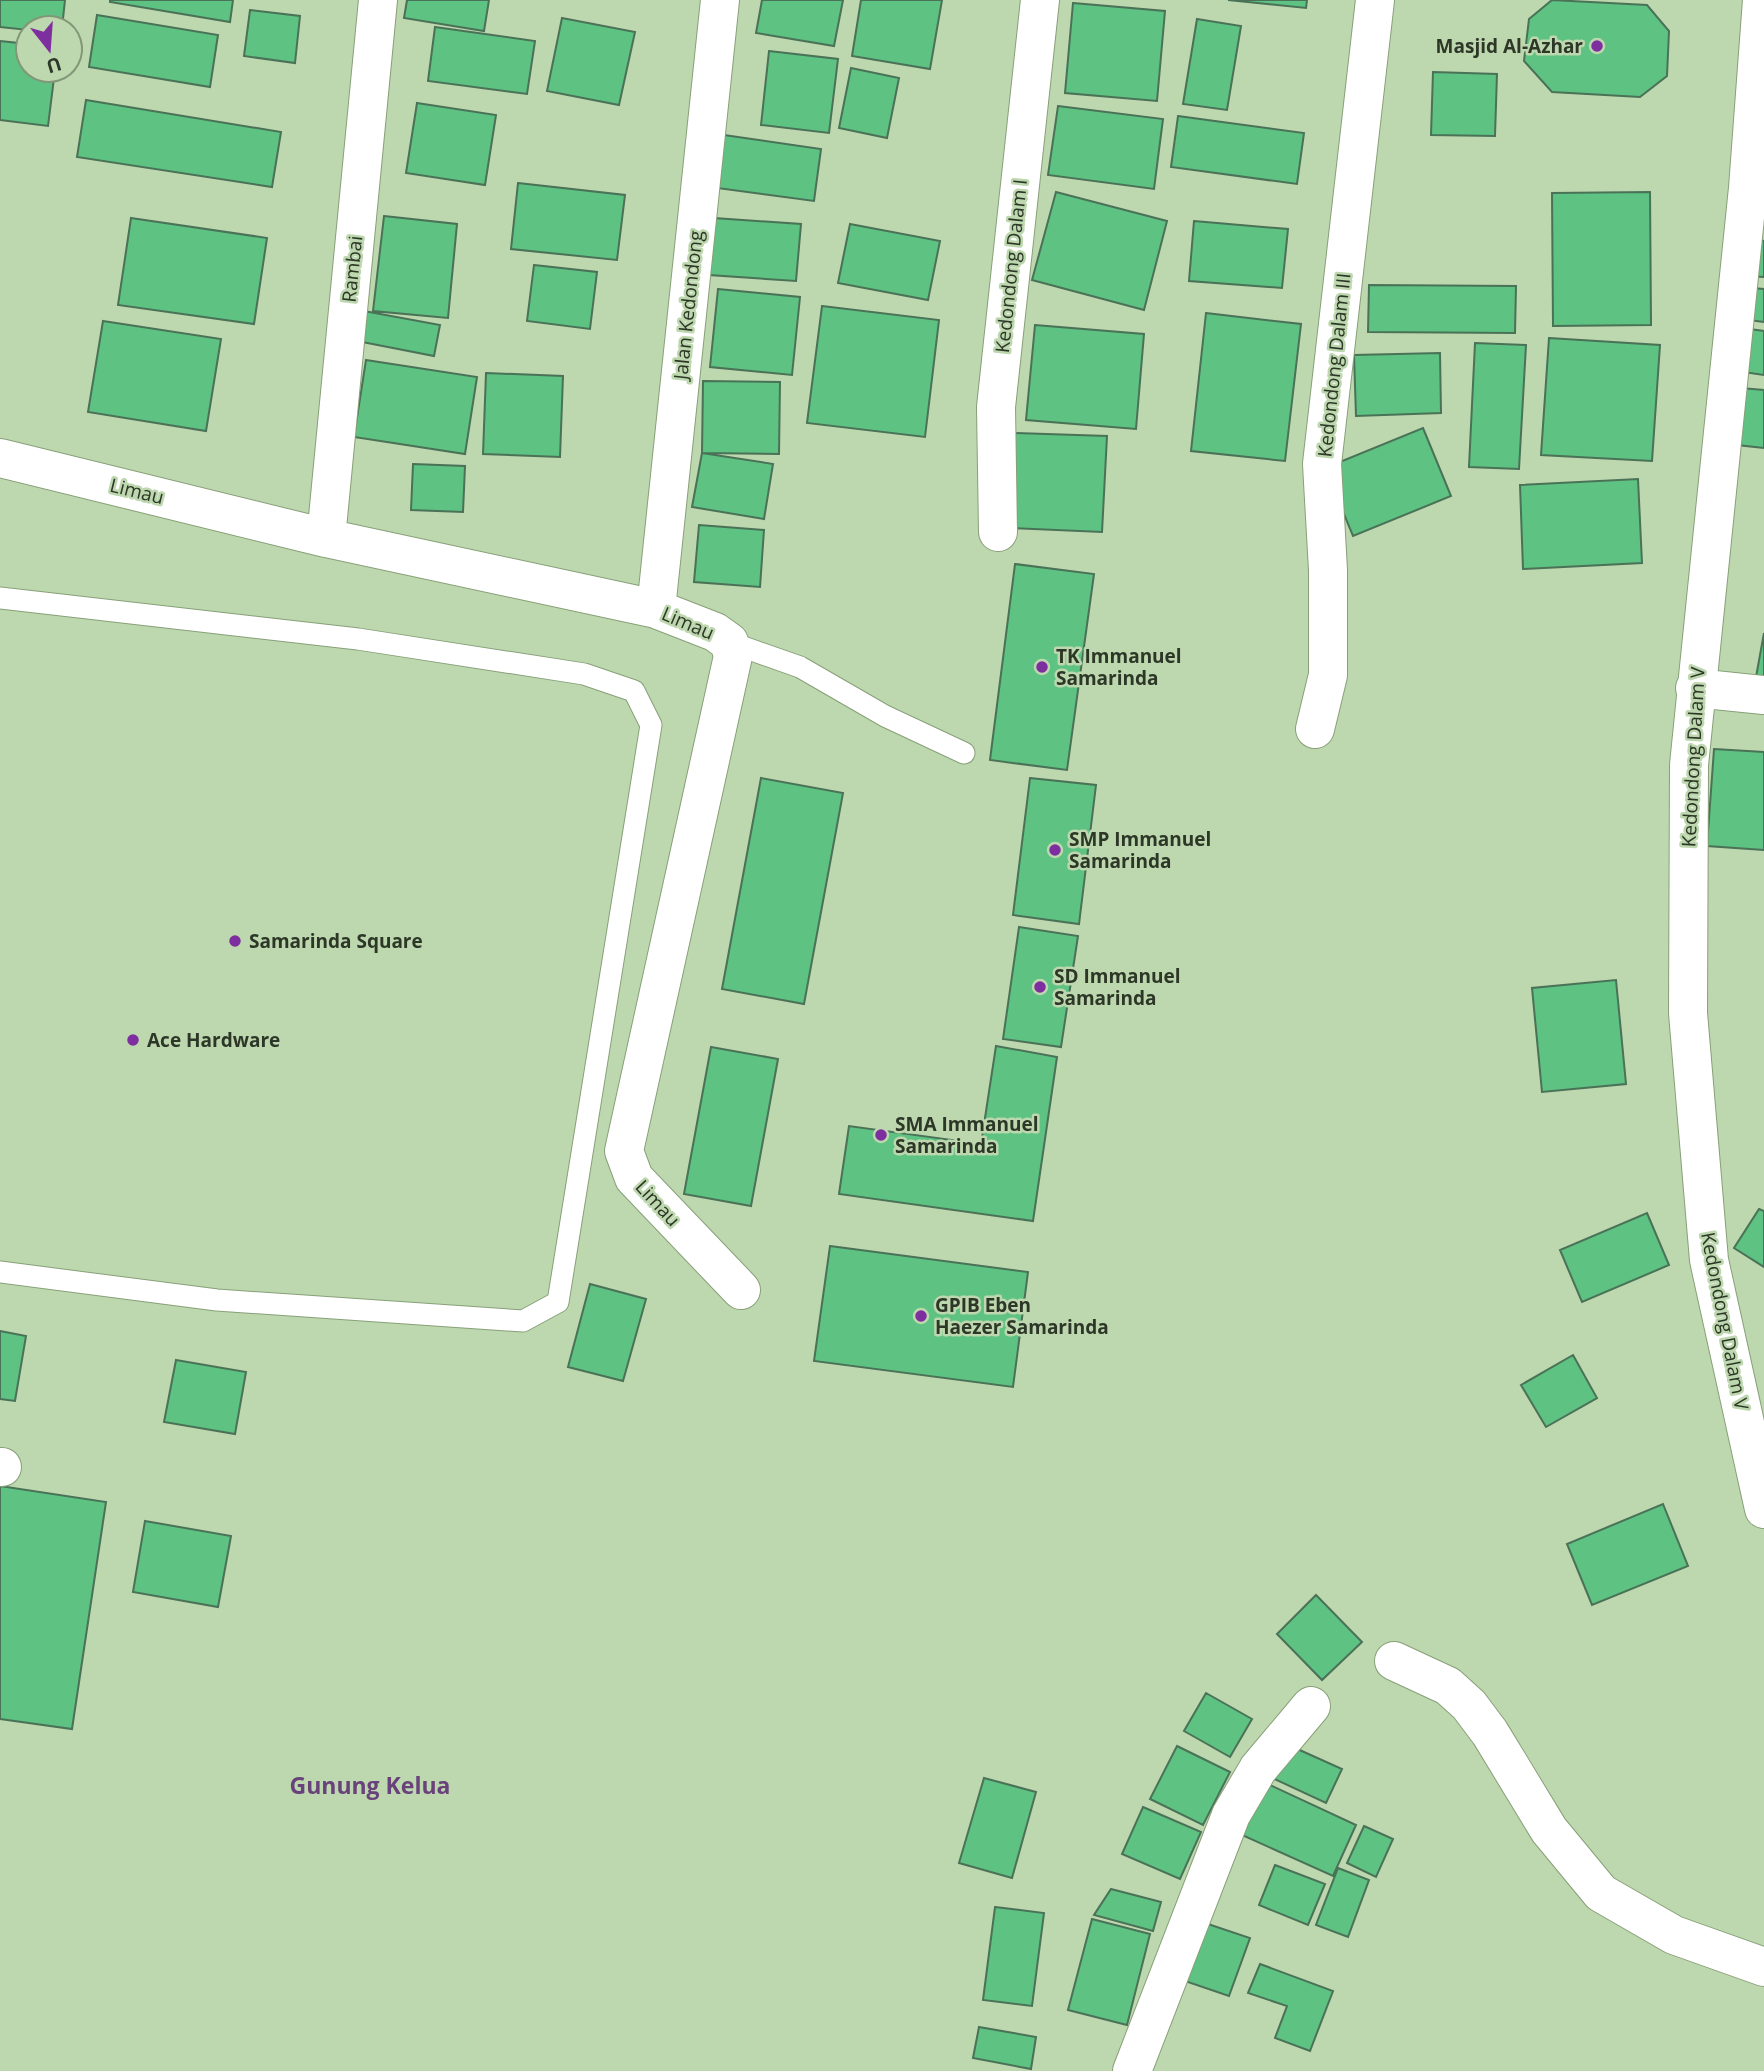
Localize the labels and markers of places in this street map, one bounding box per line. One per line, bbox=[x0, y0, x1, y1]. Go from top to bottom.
place label: Masjid Al-Azhar bbox=[1436, 33, 1583, 59]
marker: Masjid Al-Azhar bbox=[1589, 38, 1605, 54]
place label: TK Immanuel Samarinda bbox=[1056, 643, 1182, 691]
marker: TK Immanuel Samarinda bbox=[1034, 659, 1050, 675]
place label: SMP Immanuel Samarinda bbox=[1069, 826, 1211, 874]
marker: SMP Immanuel Samarinda bbox=[1047, 842, 1063, 858]
place label: Samarinda Square bbox=[249, 928, 423, 954]
marker: Samarinda Square bbox=[227, 933, 243, 949]
place label: SD Immanuel Samarinda bbox=[1054, 963, 1181, 1011]
marker: SD Immanuel Samarinda bbox=[1032, 979, 1048, 995]
place label: Ace Hardware bbox=[147, 1027, 280, 1053]
marker: Ace Hardware bbox=[125, 1032, 141, 1048]
place label: SMA Immanuel Samarinda bbox=[895, 1111, 1039, 1159]
marker: SMA Immanuel Samarinda bbox=[873, 1127, 889, 1143]
place label: GPIB Eben Haezer Samarinda bbox=[935, 1292, 1109, 1340]
marker: GPIB Eben Haezer Samarinda bbox=[913, 1308, 929, 1324]

